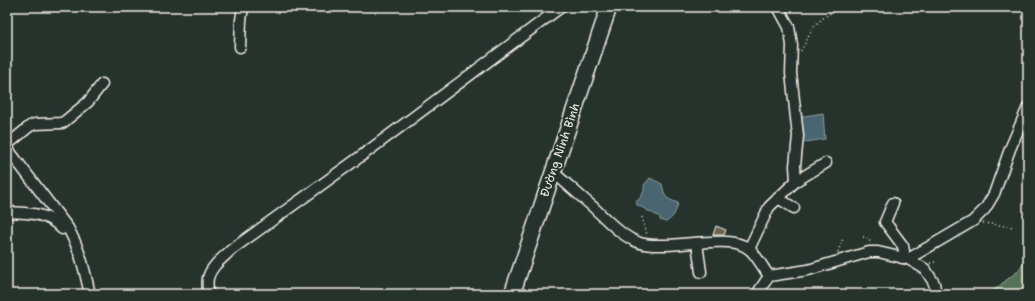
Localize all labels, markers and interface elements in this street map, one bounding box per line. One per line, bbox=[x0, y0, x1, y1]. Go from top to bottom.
street label: Đường Ninh Bình bbox=[536, 101, 584, 199]

